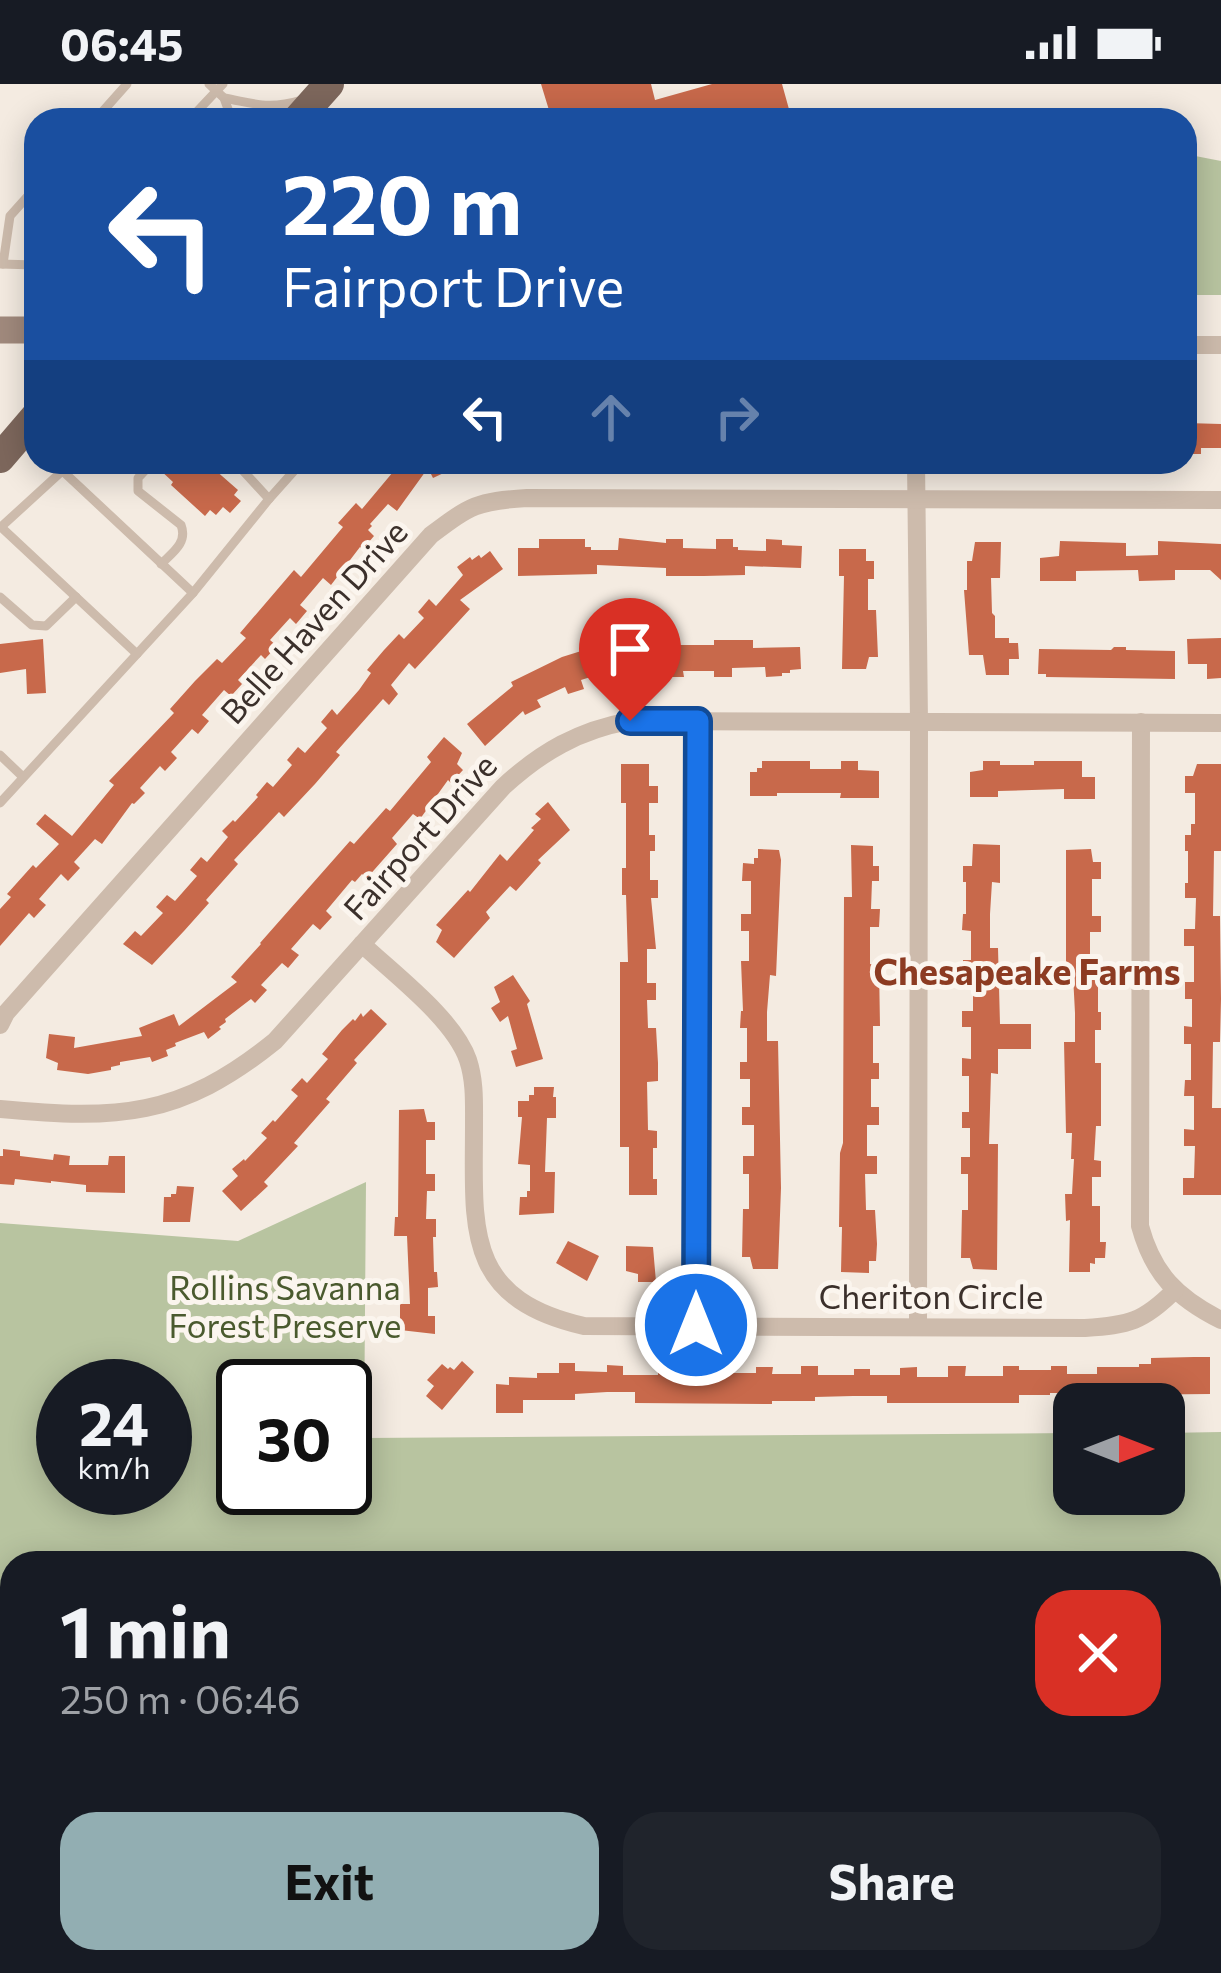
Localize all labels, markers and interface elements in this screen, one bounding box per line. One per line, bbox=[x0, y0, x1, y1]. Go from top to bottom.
text: 06:45 bbox=[60, 15, 183, 70]
text: 220 m bbox=[282, 150, 522, 252]
icon: left bbox=[84, 156, 240, 312]
text: Fairport Drive bbox=[282, 252, 624, 318]
icon: left bbox=[452, 384, 518, 450]
icon: ahead bbox=[578, 384, 644, 450]
icon: right bbox=[704, 384, 770, 450]
street label: Belle Haven Drive bbox=[211, 511, 415, 731]
pin bbox=[579, 598, 681, 721]
icon: arrive bbox=[597, 616, 663, 682]
street label: Fairport Drive bbox=[334, 745, 504, 927]
district label: Chesapeake Farms bbox=[874, 948, 1180, 992]
position arrow bbox=[633, 1262, 759, 1388]
park label: Rollins Savanna Forest Preserve bbox=[169, 1266, 401, 1345]
street label: Cheriton Circle bbox=[819, 1275, 1043, 1316]
speed limit sign: 30 bbox=[216, 1359, 372, 1515]
north arrow bbox=[1053, 1383, 1185, 1515]
map controls bbox=[1053, 1383, 1185, 1515]
text: 24 bbox=[79, 1385, 149, 1458]
text: km/h bbox=[78, 1448, 150, 1485]
text: 1 min bbox=[60, 1585, 231, 1673]
button: close bbox=[1035, 1590, 1161, 1716]
text: 250 m · 06:46 bbox=[60, 1674, 301, 1722]
button: Exit bbox=[60, 1812, 599, 1950]
button: Share bbox=[623, 1812, 1161, 1950]

